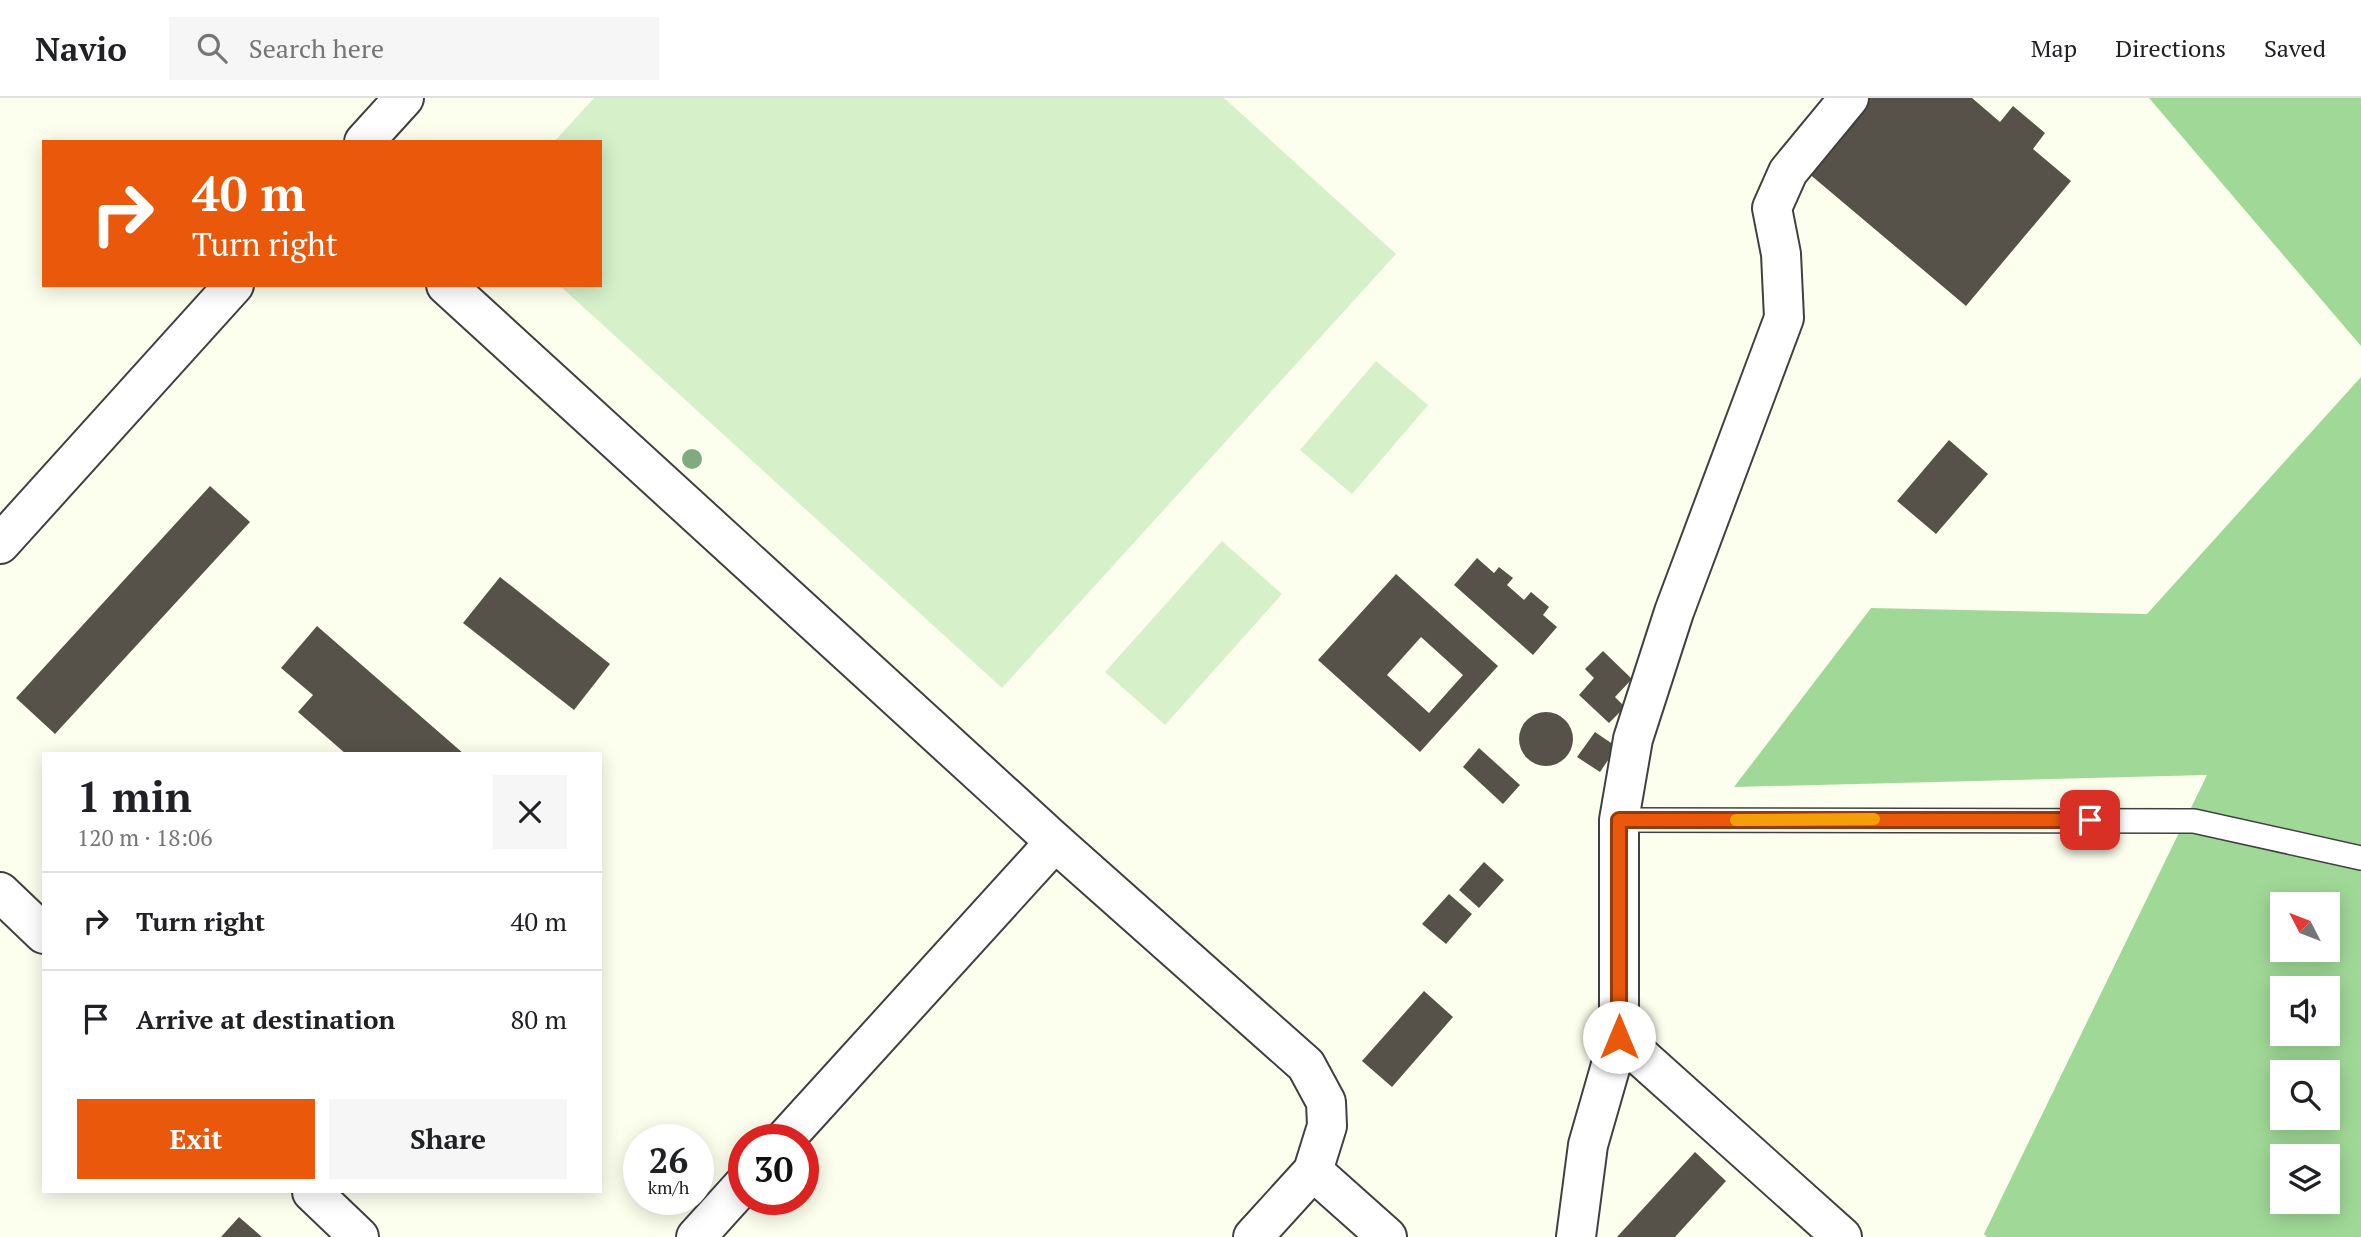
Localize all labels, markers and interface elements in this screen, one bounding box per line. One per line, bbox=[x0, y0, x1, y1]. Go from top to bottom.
search box bbox=[169, 17, 659, 80]
text: Navio bbox=[35, 27, 127, 70]
icon: search bbox=[193, 29, 231, 67]
text: Search here bbox=[249, 31, 384, 65]
text: Map bbox=[2031, 32, 2077, 64]
text: Directions bbox=[2115, 32, 2226, 64]
text: Saved bbox=[2264, 32, 2326, 64]
text: 40 m bbox=[192, 160, 306, 225]
icon: right bbox=[77, 168, 168, 259]
text: Turn right bbox=[192, 223, 338, 265]
text: 1 min bbox=[77, 768, 192, 824]
button: close bbox=[493, 775, 567, 849]
pin bbox=[2060, 790, 2120, 850]
icon: arrive bbox=[2071, 801, 2109, 839]
text: 120 m · 18:06 bbox=[77, 822, 212, 853]
north arrow bbox=[2270, 892, 2340, 962]
map controls bbox=[2270, 892, 2340, 1214]
icon: right bbox=[77, 902, 115, 940]
text: Turn right bbox=[136, 904, 265, 938]
text: 40 m bbox=[511, 904, 567, 938]
button: sound bbox=[2270, 976, 2340, 1046]
icon: arrive bbox=[77, 1000, 115, 1038]
position arrow bbox=[1582, 1000, 1656, 1074]
text: Arrive at destination bbox=[136, 1002, 395, 1036]
text: 80 m bbox=[511, 1002, 567, 1036]
button: search bbox=[2270, 1060, 2340, 1130]
button: Exit bbox=[77, 1099, 315, 1179]
button: Share bbox=[329, 1099, 567, 1179]
speed limit sign: 30 bbox=[728, 1124, 819, 1215]
text: 26 bbox=[649, 1137, 688, 1183]
button: layers bbox=[2270, 1144, 2340, 1214]
text: km/h bbox=[648, 1175, 689, 1199]

